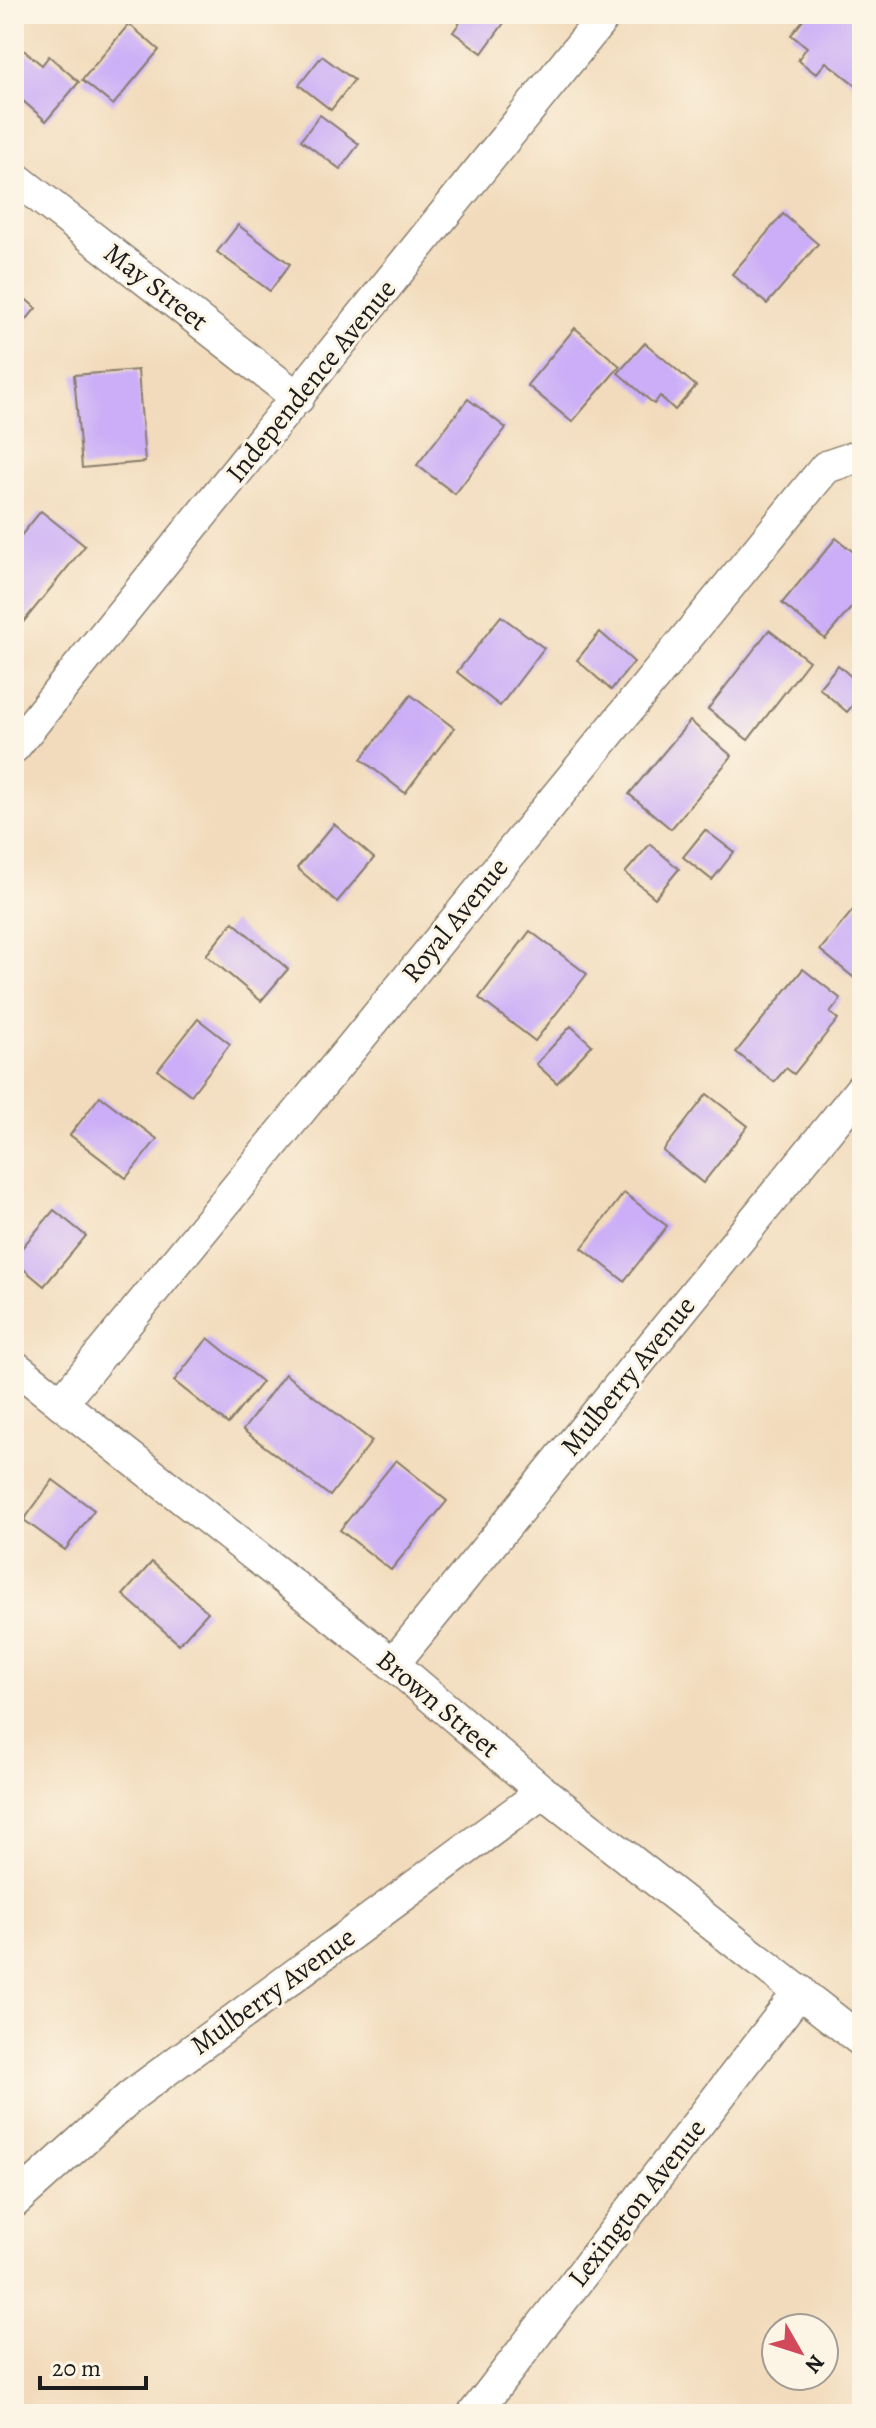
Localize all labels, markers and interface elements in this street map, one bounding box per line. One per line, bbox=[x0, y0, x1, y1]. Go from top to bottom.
street label: May Street bbox=[96, 234, 216, 340]
street label: Independence Avenue bbox=[217, 271, 405, 491]
street label: Royal Avenue bbox=[393, 850, 517, 990]
street label: Mulberry Avenue bbox=[552, 1288, 704, 1464]
street label: Brown Street bbox=[368, 1641, 508, 1767]
street label: Mulberry Avenue bbox=[183, 1918, 363, 2064]
street label: Lexington Avenue bbox=[559, 2111, 715, 2295]
north arrow bbox=[760, 2312, 840, 2392]
scale bar bbox=[40, 2340, 146, 2390]
text: N bbox=[798, 2348, 831, 2380]
text: 20 m bbox=[52, 2352, 101, 2384]

